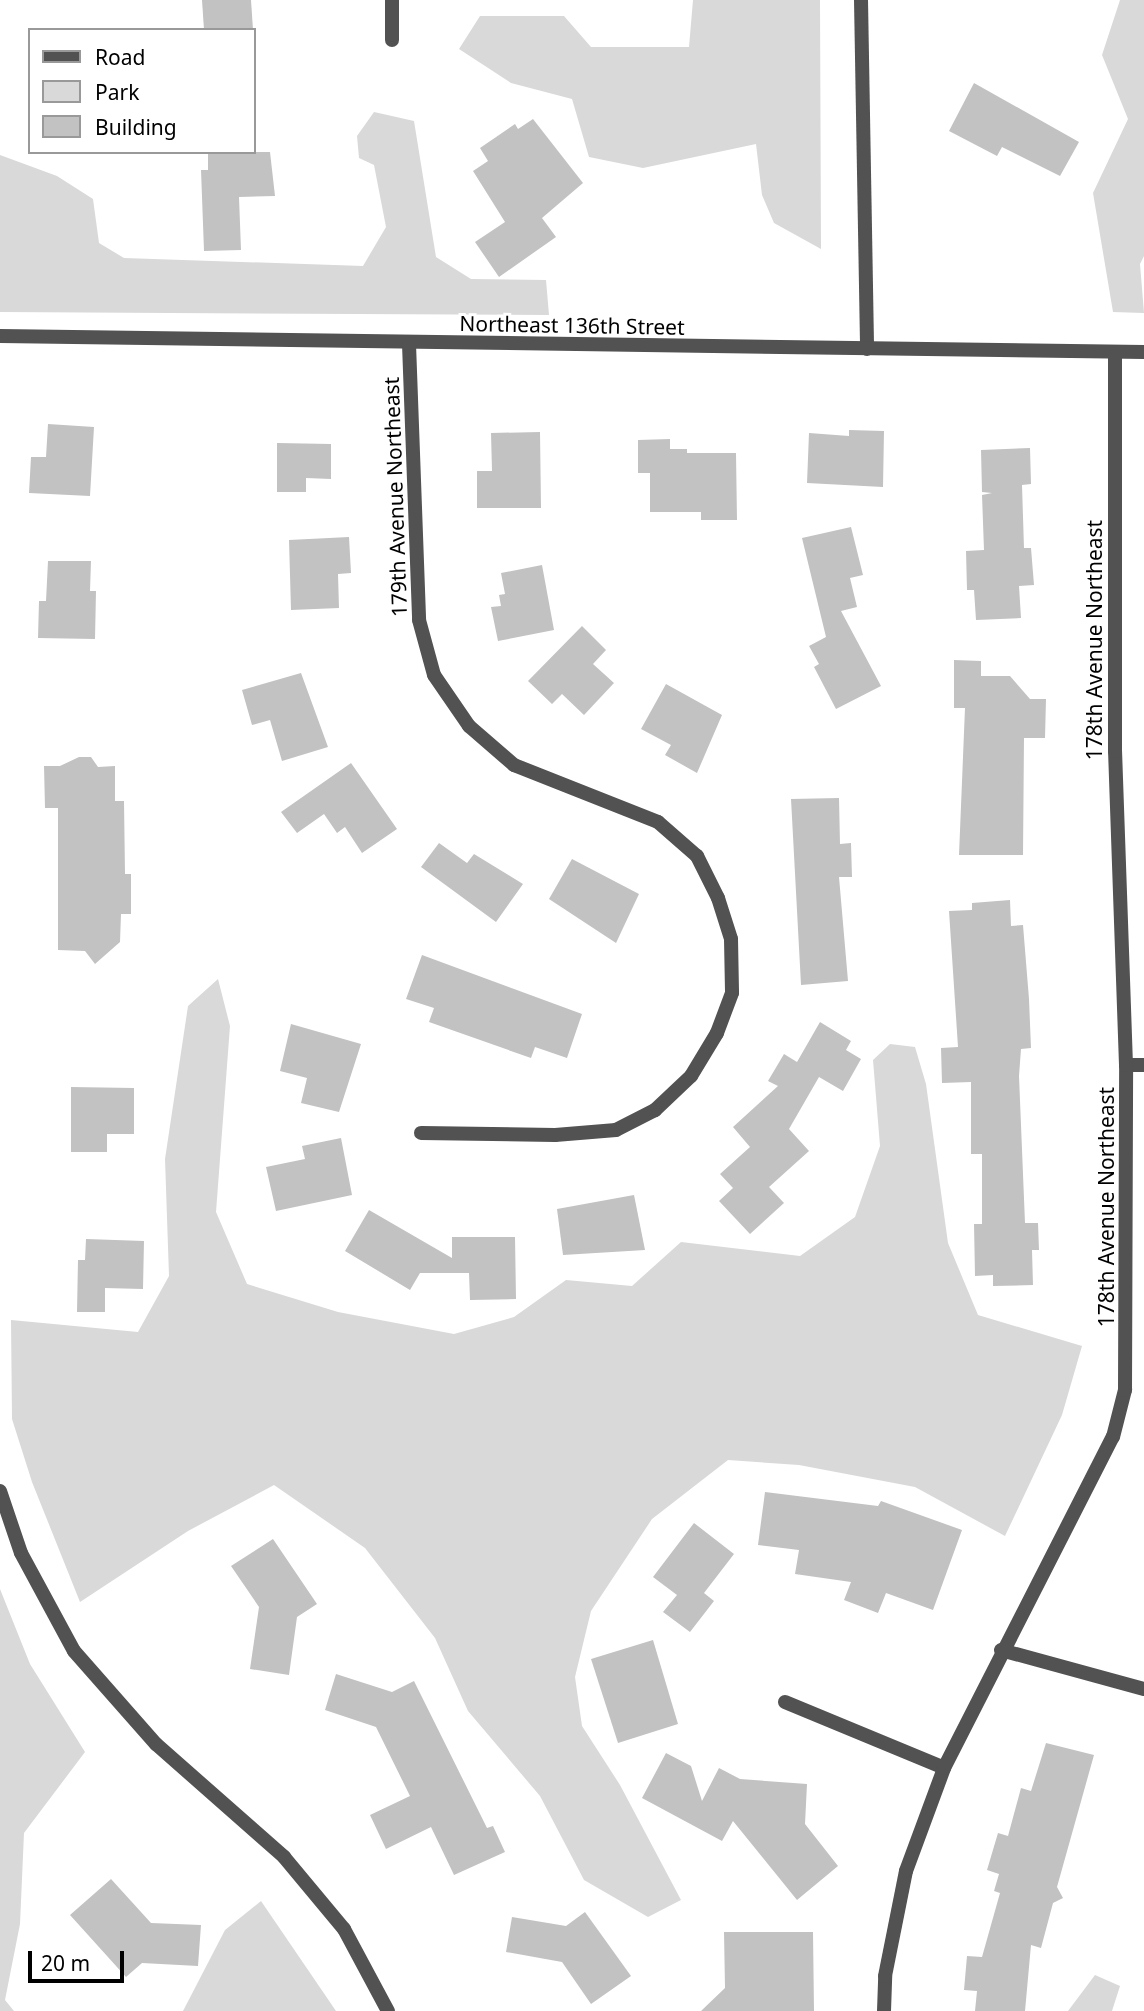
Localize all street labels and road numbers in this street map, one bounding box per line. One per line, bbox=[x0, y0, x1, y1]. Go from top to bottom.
street label: Northeast 136th Street bbox=[459, 310, 685, 340]
street label: 179th Avenue Northeast bbox=[378, 376, 412, 618]
street label: 178th Avenue Northeast bbox=[1081, 520, 1107, 760]
street label: 178th Avenue Northeast bbox=[1093, 1087, 1119, 1327]

